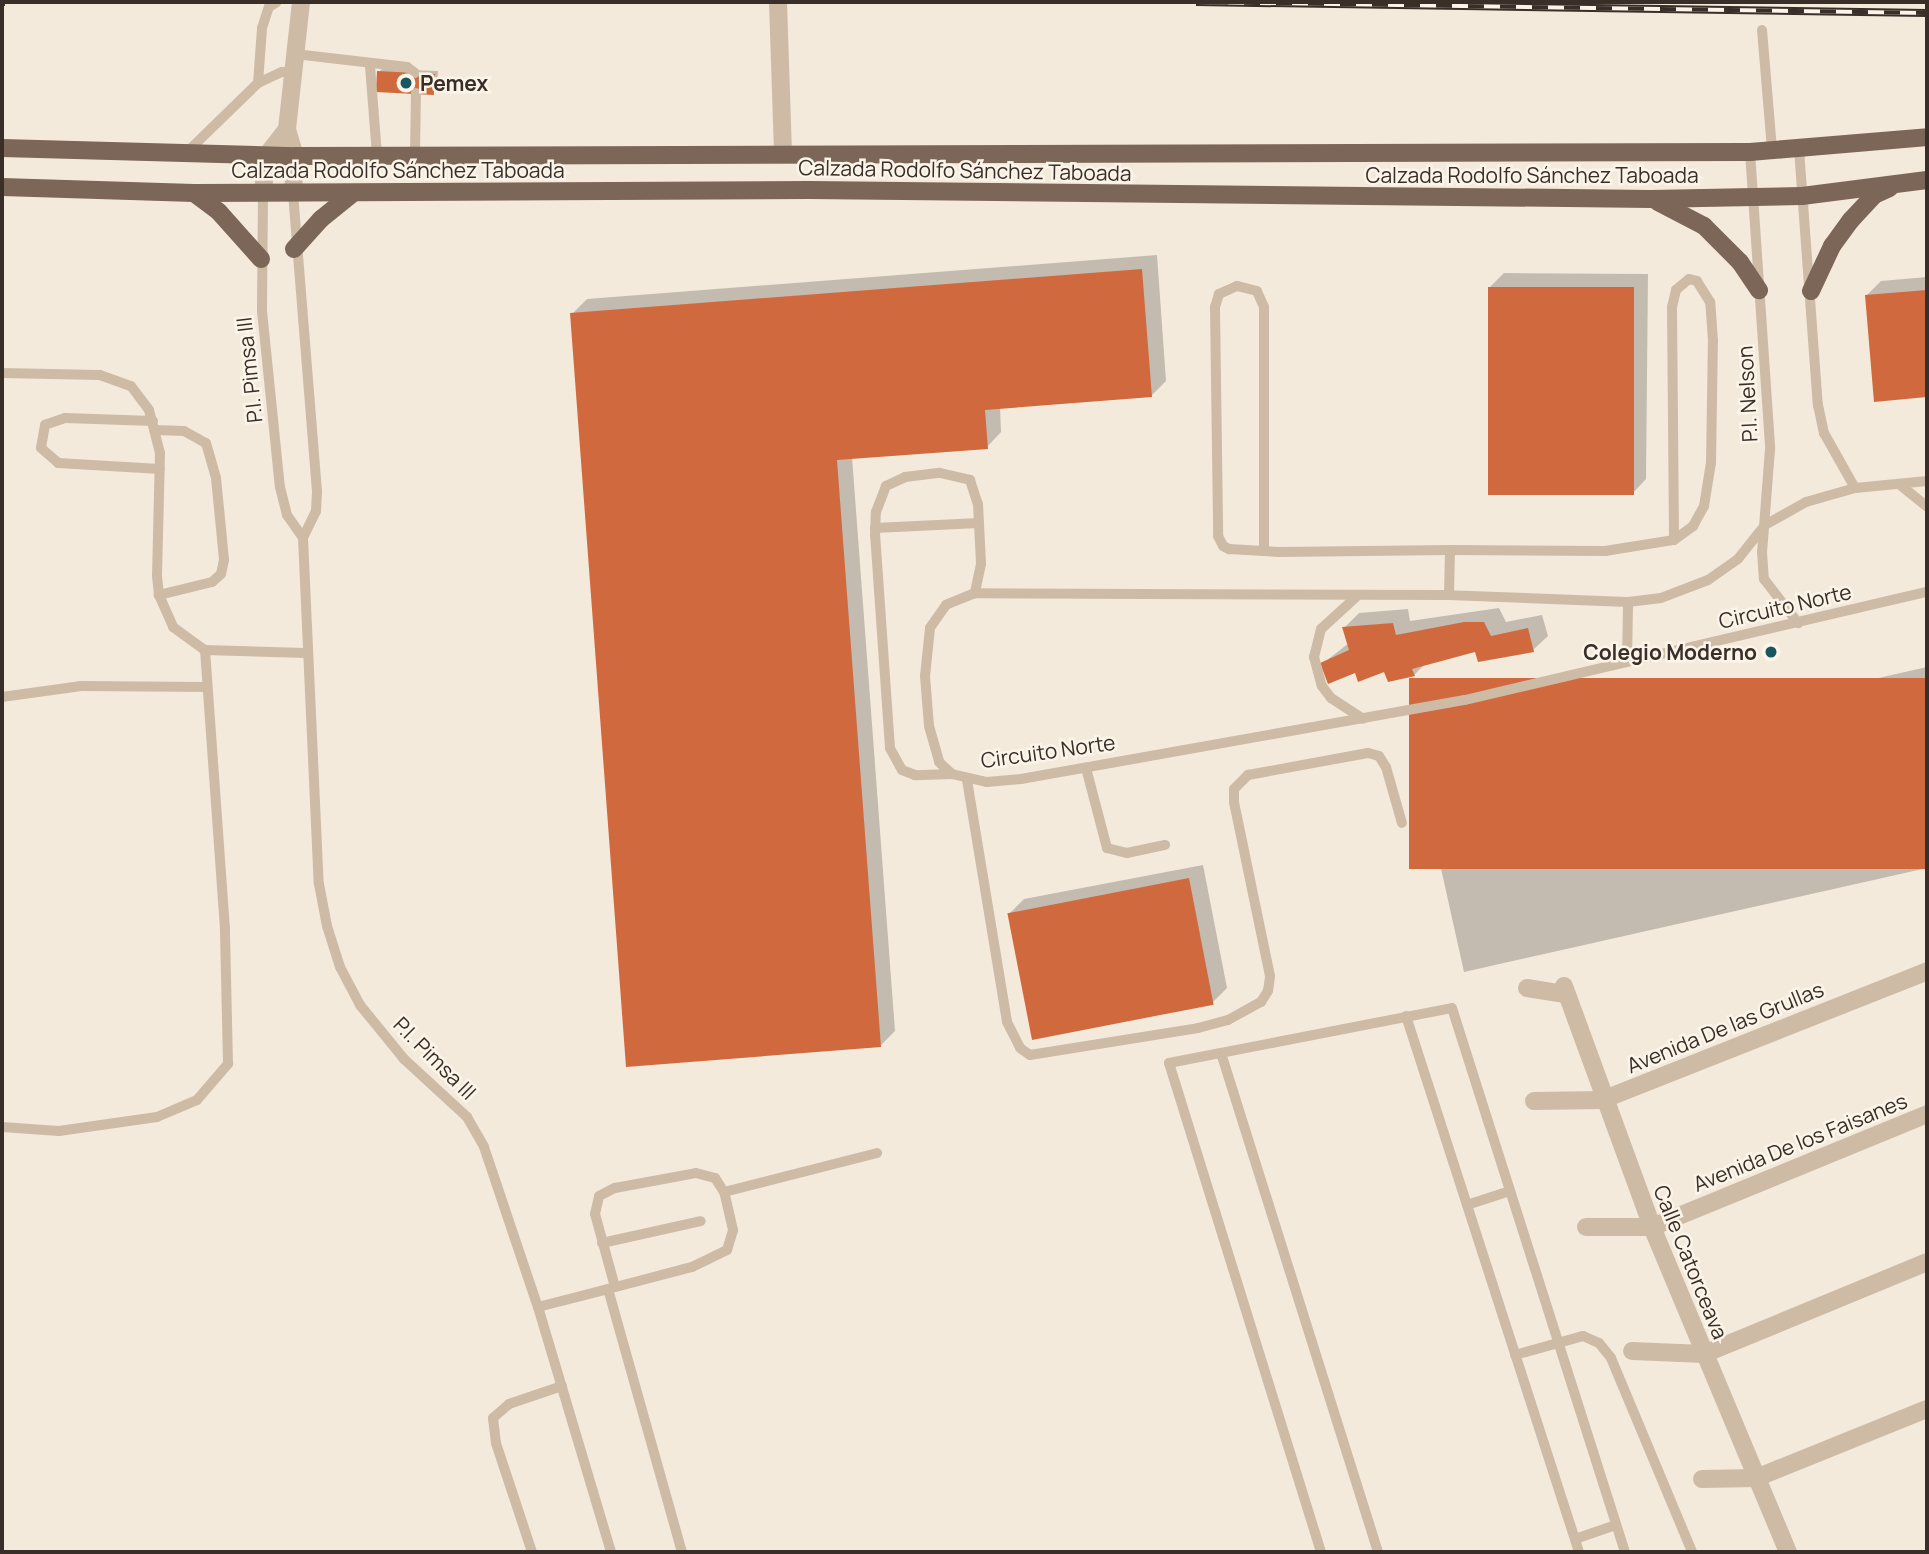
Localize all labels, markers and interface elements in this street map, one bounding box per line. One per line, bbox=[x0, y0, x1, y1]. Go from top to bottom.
place label: Pemex bbox=[420, 70, 488, 96]
marker: Pemex bbox=[398, 75, 414, 91]
street label: Calzada Rodolfo Sánchez Taboada bbox=[798, 154, 1132, 186]
street label: Calzada Rodolfo Sánchez Taboada bbox=[231, 157, 565, 183]
street label: Calzada Rodolfo Sánchez Taboada bbox=[1365, 162, 1699, 188]
street label: P.I. Pimsa III bbox=[231, 316, 267, 424]
street label: P.I. Nelson bbox=[1732, 345, 1762, 443]
street label: Circuito Norte bbox=[1716, 578, 1854, 634]
place label: Colegio Moderno bbox=[1583, 639, 1757, 665]
marker: Colegio Moderno bbox=[1763, 644, 1779, 660]
street label: Circuito Norte bbox=[979, 729, 1117, 773]
street label: Avenida De las Grullas bbox=[1623, 976, 1827, 1078]
street label: P.I. Pimsa III bbox=[389, 1012, 481, 1104]
street label: Avenida De los Faisanes bbox=[1689, 1088, 1911, 1196]
street label: Calle Catorceava bbox=[1649, 1181, 1733, 1343]

